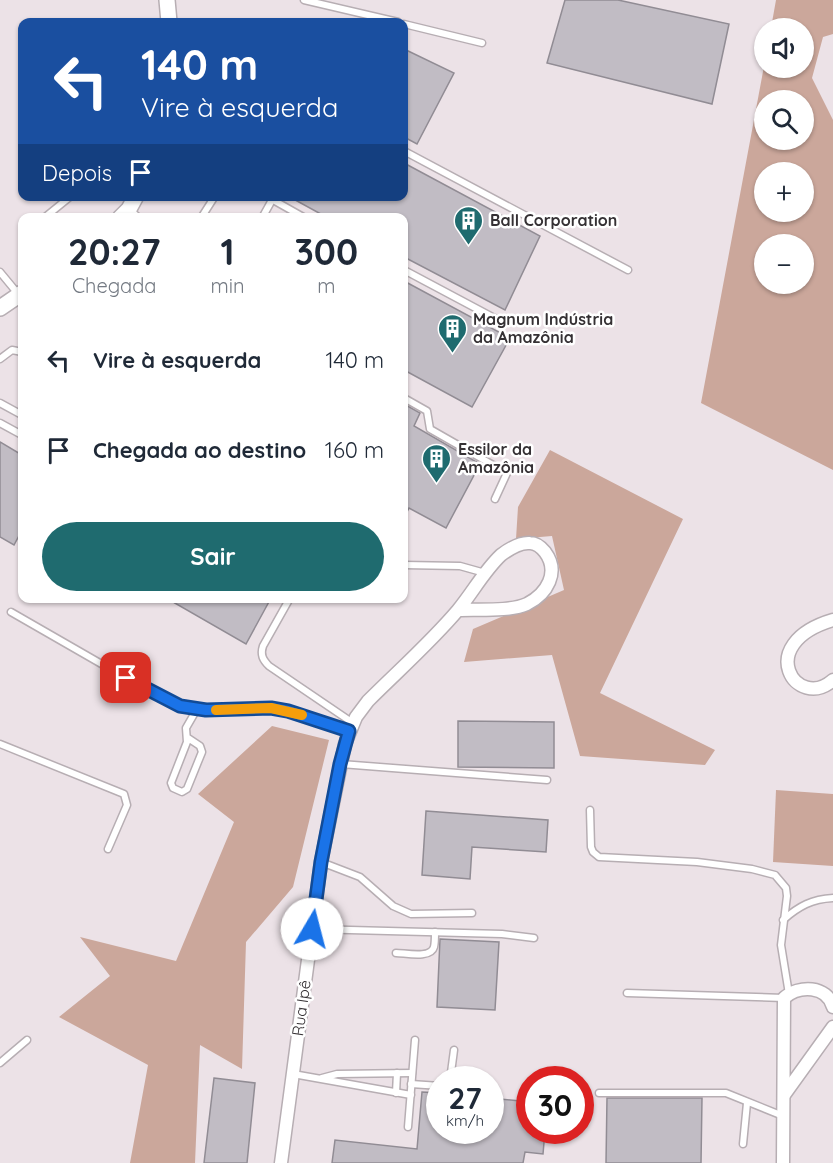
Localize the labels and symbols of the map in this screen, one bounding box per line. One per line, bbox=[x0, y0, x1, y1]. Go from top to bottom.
building icon: Ball Corporation bbox=[453, 204, 485, 246]
place label: Ball Corporation bbox=[490, 210, 617, 230]
place label: Magnum Indústria da Amazônia bbox=[473, 309, 613, 347]
building icon: Magnum Indústria da Amazônia bbox=[436, 312, 468, 354]
place label: Essilor da Amazônia bbox=[458, 439, 534, 477]
building icon: Essilor da Amazônia bbox=[421, 442, 453, 484]
pin bbox=[100, 652, 151, 703]
position arrow bbox=[280, 897, 344, 961]
street label: Rua Ipê bbox=[287, 979, 315, 1037]
speed limit sign: 30 bbox=[516, 1066, 594, 1144]

